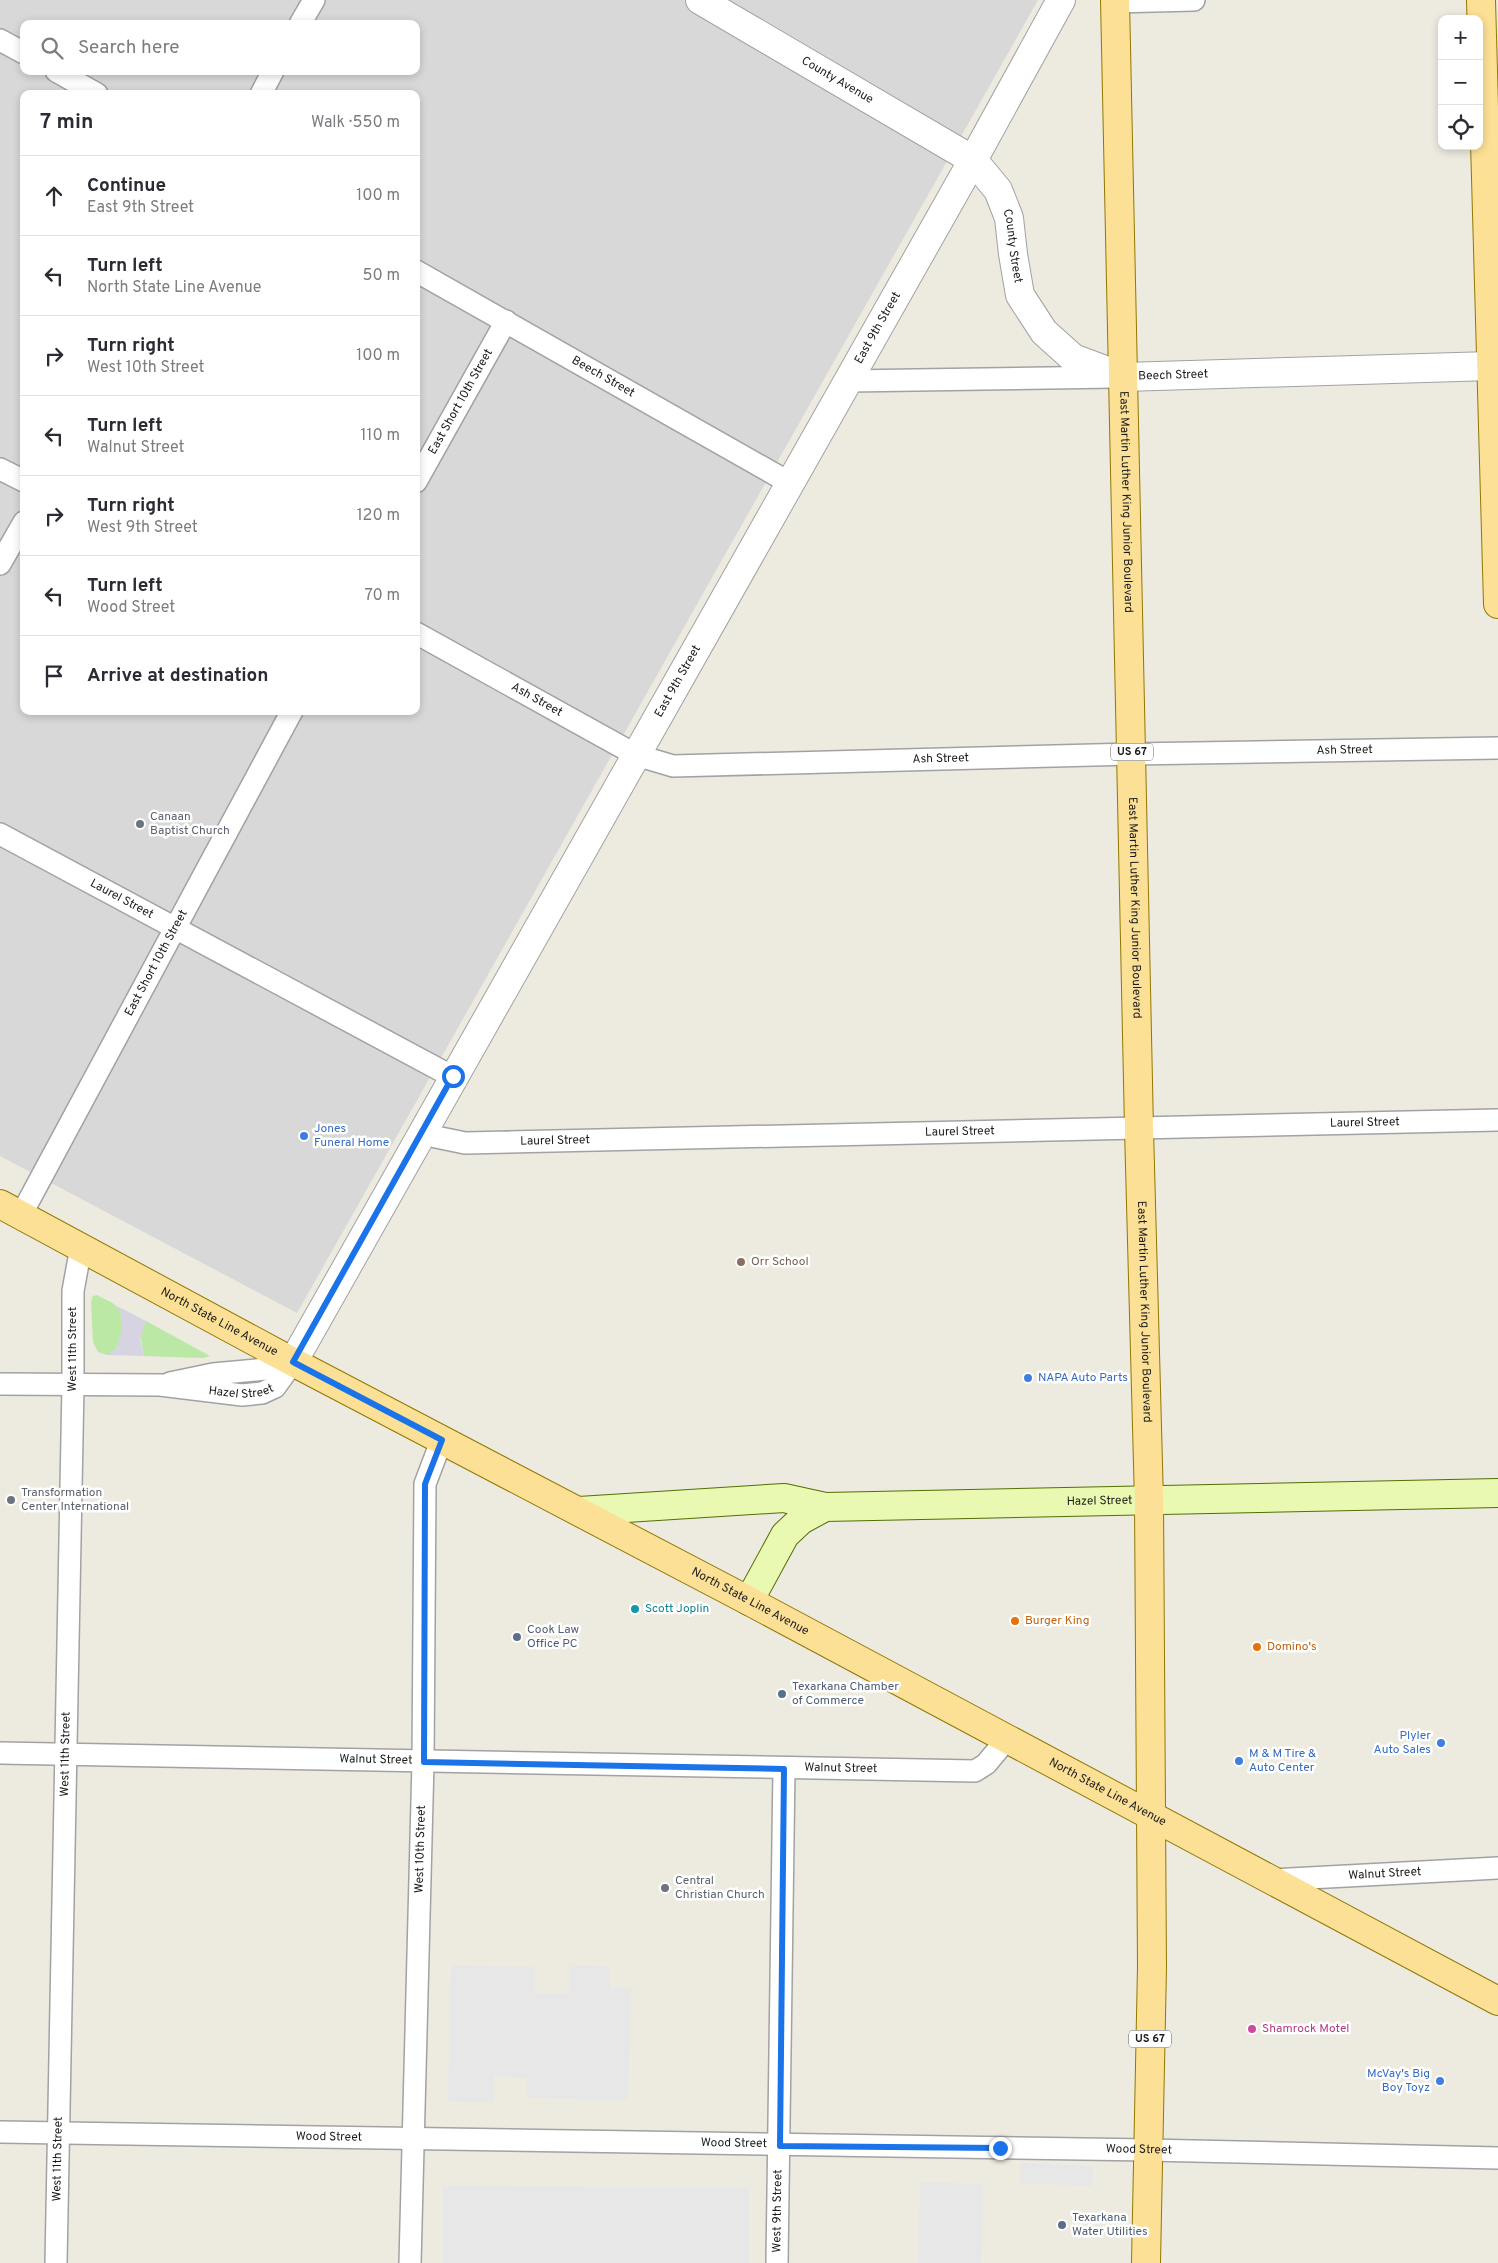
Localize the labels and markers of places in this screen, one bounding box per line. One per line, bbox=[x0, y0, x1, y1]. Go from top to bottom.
place label: Canaan Baptist Church bbox=[150, 809, 230, 839]
marker: Canaan Baptist Church bbox=[134, 818, 146, 830]
place label: Jones Funeral Home bbox=[314, 1121, 389, 1151]
marker: Jones Funeral Home bbox=[298, 1130, 310, 1142]
place label: Orr School bbox=[751, 1254, 809, 1270]
marker: Orr School bbox=[735, 1256, 747, 1268]
place label: NAPA Auto Parts bbox=[1038, 1370, 1128, 1386]
marker: NAPA Auto Parts bbox=[1022, 1372, 1034, 1384]
place label: Transformation Center International bbox=[21, 1485, 129, 1515]
marker: Transformation Center International bbox=[5, 1494, 17, 1506]
place label: Scott Joplin bbox=[645, 1601, 709, 1617]
marker: Scott Joplin bbox=[629, 1603, 641, 1615]
place label: Burger King bbox=[1025, 1613, 1090, 1629]
marker: Burger King bbox=[1009, 1615, 1021, 1627]
place label: Cook Law Office PC bbox=[527, 1622, 580, 1652]
marker: Cook Law Office PC bbox=[511, 1631, 523, 1643]
place label: Domino's bbox=[1267, 1639, 1317, 1655]
marker: Domino's bbox=[1251, 1641, 1263, 1653]
place label: Texarkana Chamber of Commerce bbox=[792, 1679, 899, 1709]
marker: Texarkana Chamber of Commerce bbox=[776, 1688, 788, 1700]
place label: Plyler Auto Sales bbox=[1374, 1728, 1431, 1758]
marker: Plyler Auto Sales bbox=[1435, 1737, 1447, 1749]
place label: M & M Tire & Auto Center bbox=[1249, 1746, 1316, 1776]
marker: M & M Tire & Auto Center bbox=[1233, 1755, 1245, 1767]
place label: Central Christian Church bbox=[675, 1873, 765, 1903]
marker: Central Christian Church bbox=[659, 1882, 671, 1894]
place label: Shamrock Motel bbox=[1262, 2021, 1350, 2037]
marker: Shamrock Motel bbox=[1246, 2023, 1258, 2035]
place label: McVay's Big Boy Toyz bbox=[1367, 2066, 1430, 2096]
marker: McVay's Big Boy Toyz bbox=[1434, 2075, 1446, 2087]
place label: Texarkana Water Utilities bbox=[1072, 2210, 1148, 2240]
marker: Texarkana Water Utilities bbox=[1056, 2219, 1068, 2231]

